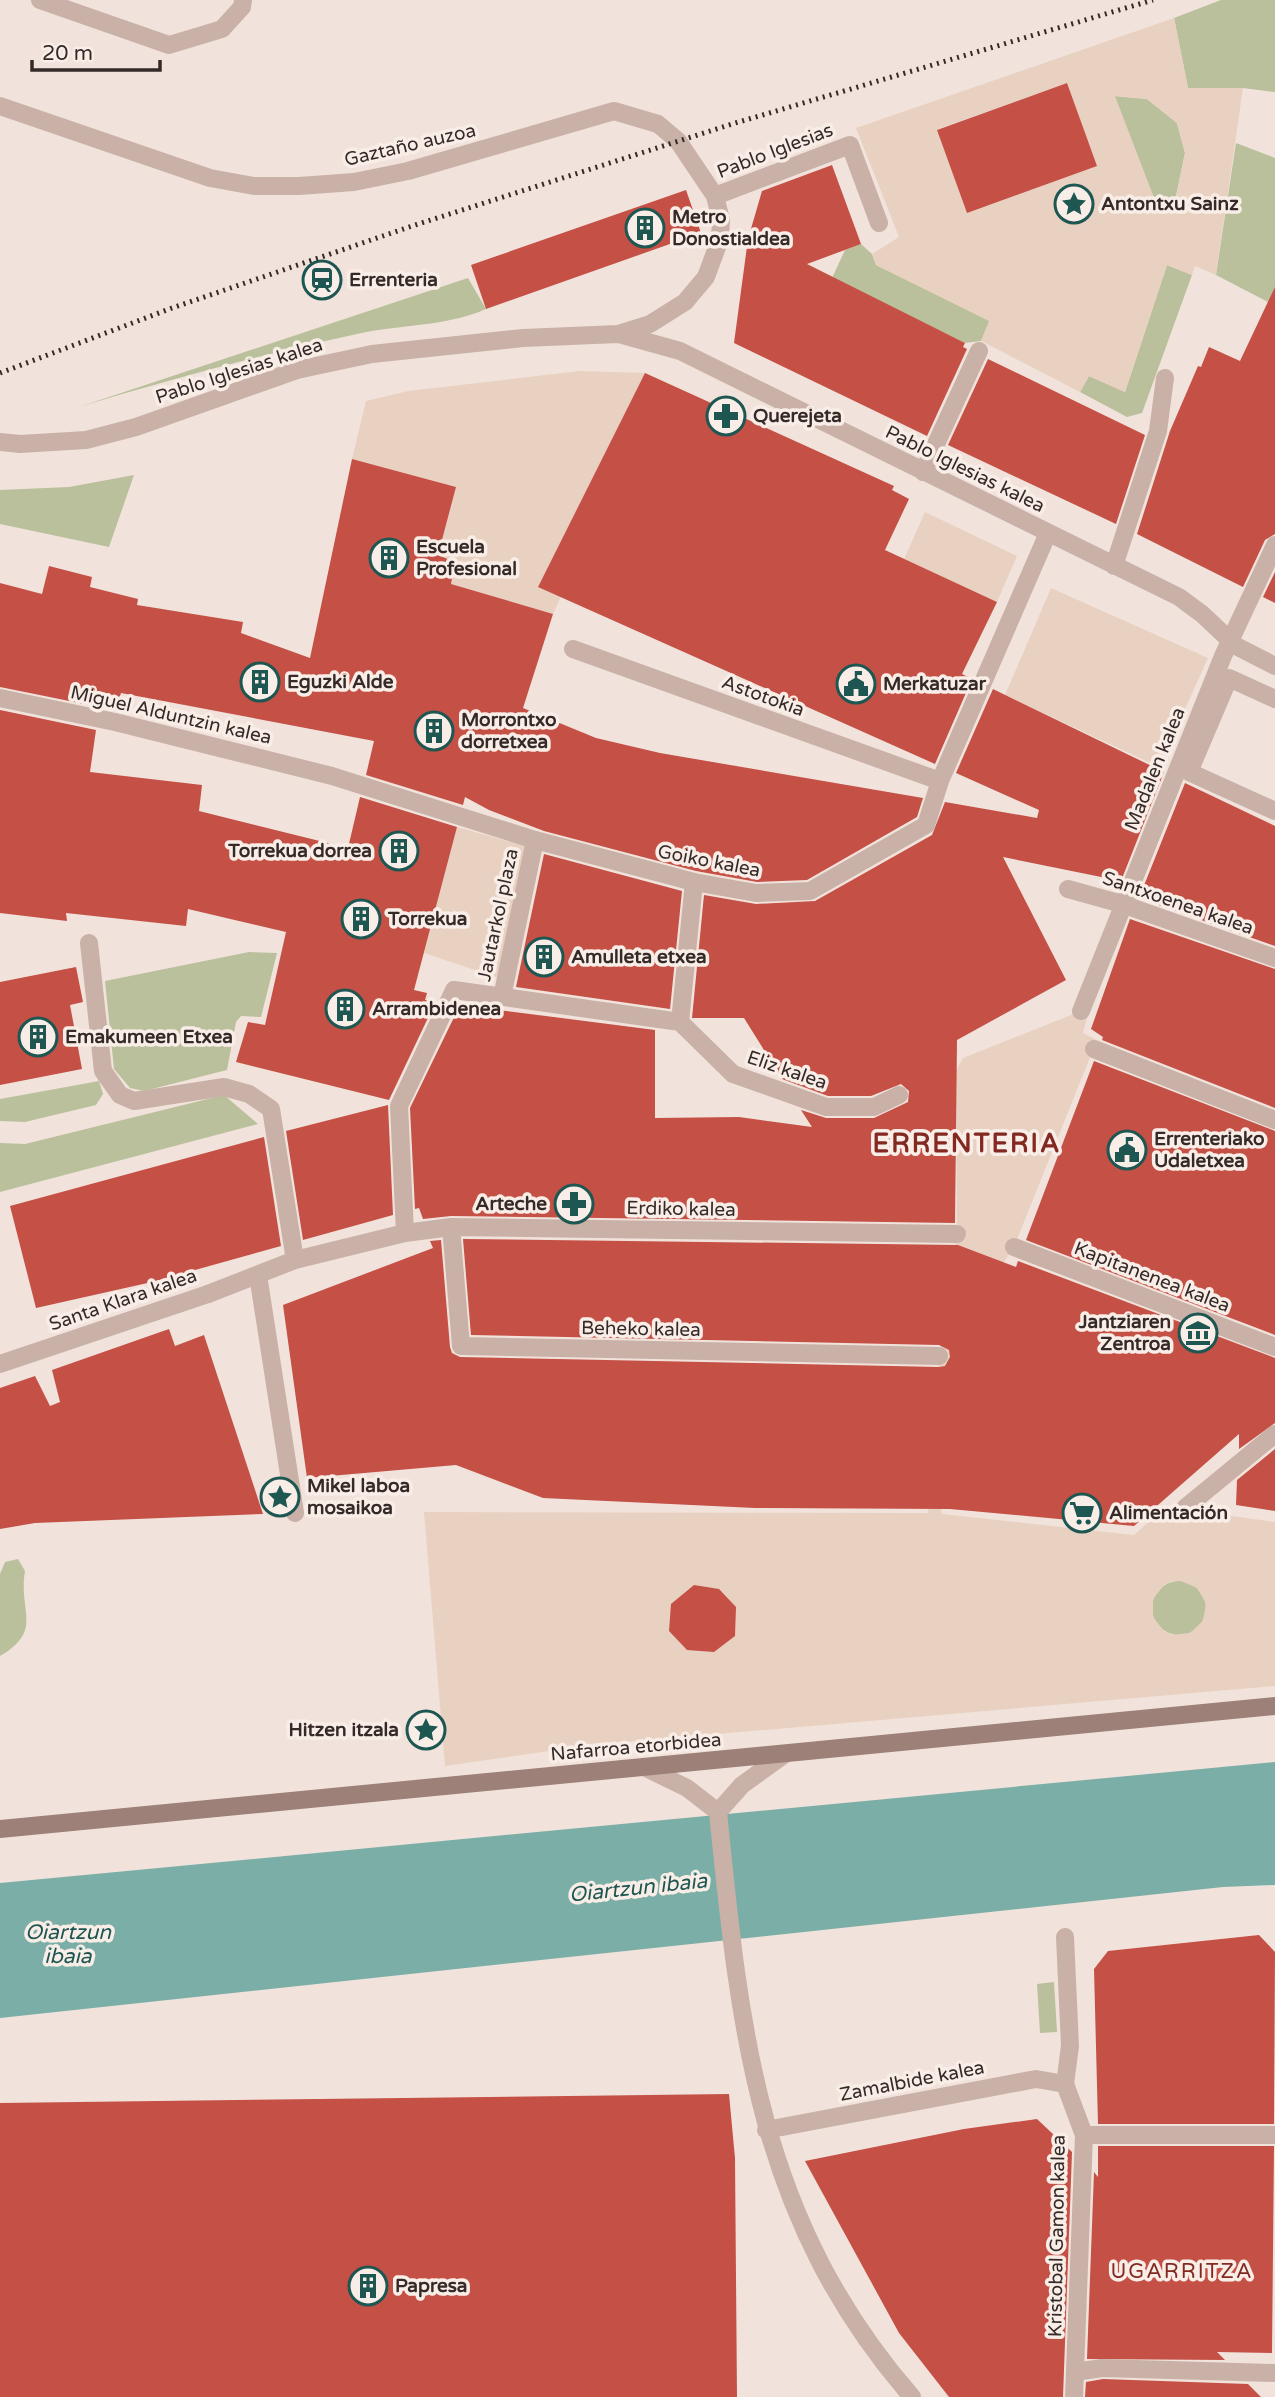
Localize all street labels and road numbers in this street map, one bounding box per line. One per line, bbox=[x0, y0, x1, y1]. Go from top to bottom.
street label: Gaztaño auzoa bbox=[342, 119, 478, 171]
street label: Pablo Iglesias bbox=[714, 119, 836, 183]
street label: Pablo Iglesias kalea bbox=[153, 334, 325, 408]
street label: Pablo Iglesias kalea bbox=[882, 421, 1048, 517]
street label: Astotokia bbox=[719, 671, 807, 721]
street label: Miguel Alduntzin kalea bbox=[68, 681, 274, 749]
street label: Madalen kalea bbox=[1120, 704, 1190, 834]
street label: Goiko kalea bbox=[656, 840, 762, 882]
street label: Jautarkol plaza bbox=[473, 847, 523, 983]
street label: Santxoenea kalea bbox=[1100, 867, 1256, 939]
street label: Eliz kalea bbox=[744, 1046, 830, 1094]
street label: Erdiko kalea bbox=[626, 1197, 736, 1221]
street label: Kapitanenea kalea bbox=[1071, 1237, 1233, 1317]
street label: Santa Klara kalea bbox=[46, 1264, 200, 1336]
street label: Beheko kalea bbox=[581, 1317, 701, 1341]
street label: Nafarroa etorbidea bbox=[550, 1729, 722, 1765]
street label: Zamalbide kalea bbox=[838, 2056, 986, 2106]
street label: Kristobal Gamon kalea bbox=[1044, 2135, 1070, 2337]

